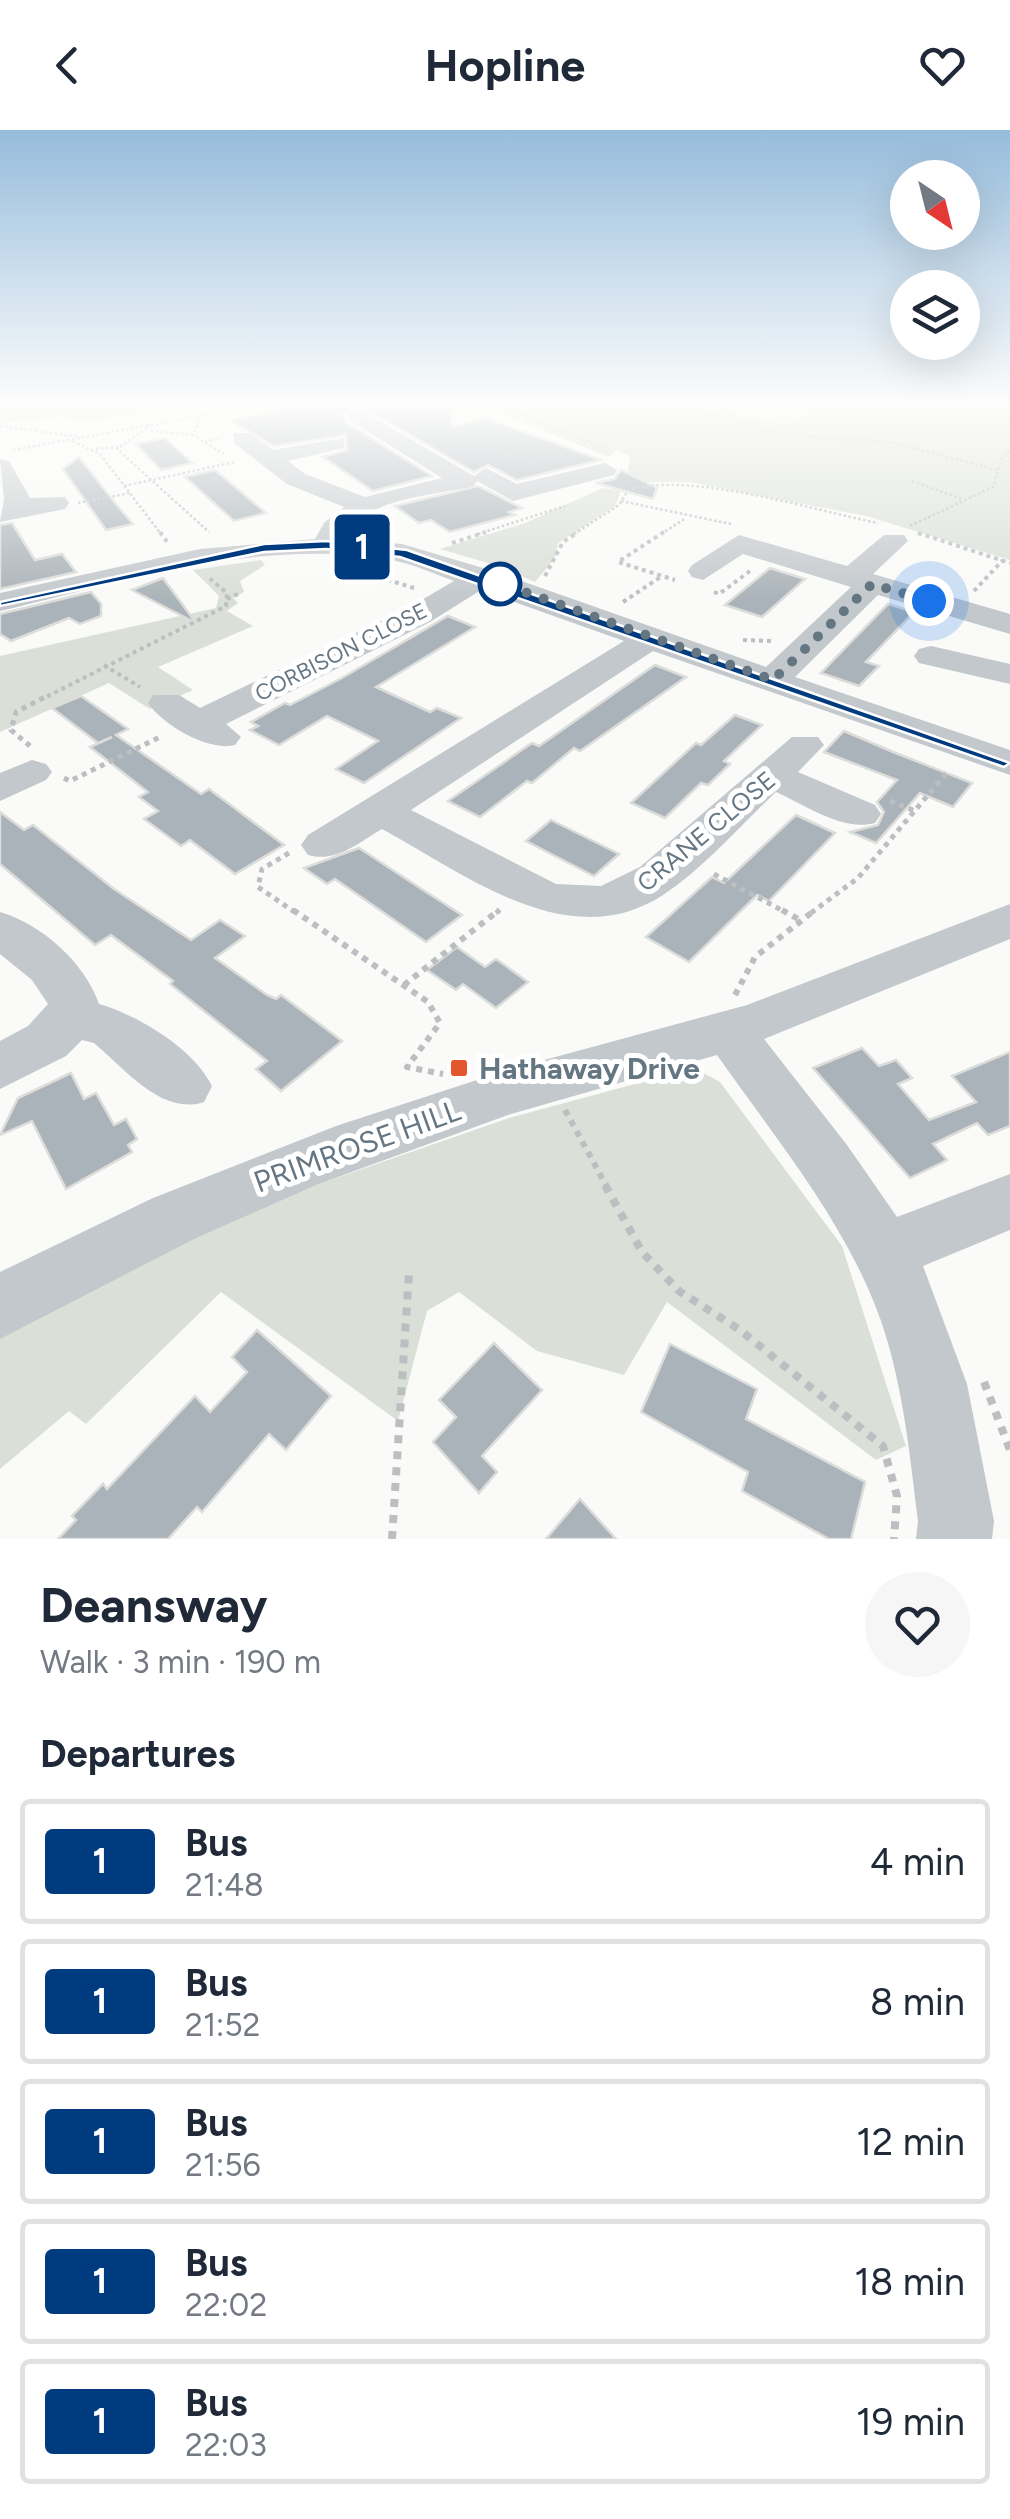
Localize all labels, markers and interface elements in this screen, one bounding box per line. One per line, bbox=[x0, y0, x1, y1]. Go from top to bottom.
icon: back bbox=[40, 38, 95, 93]
text: Hopline bbox=[425, 38, 585, 92]
icon: heart bbox=[915, 38, 970, 93]
north arrow bbox=[890, 160, 980, 250]
map controls bbox=[890, 160, 980, 360]
button: layers bbox=[890, 270, 980, 360]
line badge: 1 bbox=[330, 514, 394, 580]
text: 1 bbox=[355, 526, 369, 568]
unlabelled marker bbox=[479, 563, 521, 605]
your location bbox=[904, 576, 954, 626]
street label: CORBISON CLOSE bbox=[250, 597, 432, 707]
street label: CRANE CLOSE bbox=[631, 765, 781, 897]
place label: Hathaway Drive bbox=[479, 1050, 700, 1087]
marker: Hathaway Drive bbox=[448, 1057, 470, 1079]
street label: PRIMROSE HILL bbox=[249, 1091, 466, 1201]
button: heart bbox=[865, 1572, 970, 1677]
text: Deansway bbox=[40, 1576, 267, 1634]
text: Walk · 3 min · 190 m bbox=[40, 1643, 321, 1681]
text: Departures bbox=[40, 1731, 235, 1777]
text: Bus bbox=[185, 1820, 248, 1866]
text: 4 min bbox=[870, 1839, 965, 1885]
text: 1 bbox=[93, 1840, 107, 1882]
text: 21:48 bbox=[185, 1866, 264, 1904]
text: Bus bbox=[185, 1960, 248, 2006]
text: 8 min bbox=[870, 1979, 965, 2025]
text: 1 bbox=[93, 1980, 107, 2022]
text: 21:52 bbox=[185, 2006, 261, 2044]
text: Bus bbox=[185, 2100, 248, 2146]
text: 12 min bbox=[856, 2119, 965, 2165]
text: 1 bbox=[93, 2120, 107, 2162]
text: 21:56 bbox=[185, 2146, 261, 2184]
text: Bus bbox=[185, 2240, 248, 2286]
text: 18 min bbox=[854, 2259, 965, 2305]
text: 1 bbox=[93, 2260, 107, 2302]
text: 22:02 bbox=[185, 2286, 267, 2324]
text: Bus bbox=[185, 2380, 248, 2426]
text: 19 min bbox=[856, 2399, 965, 2445]
text: 1 bbox=[93, 2400, 107, 2442]
text: 22:03 bbox=[185, 2426, 267, 2464]

